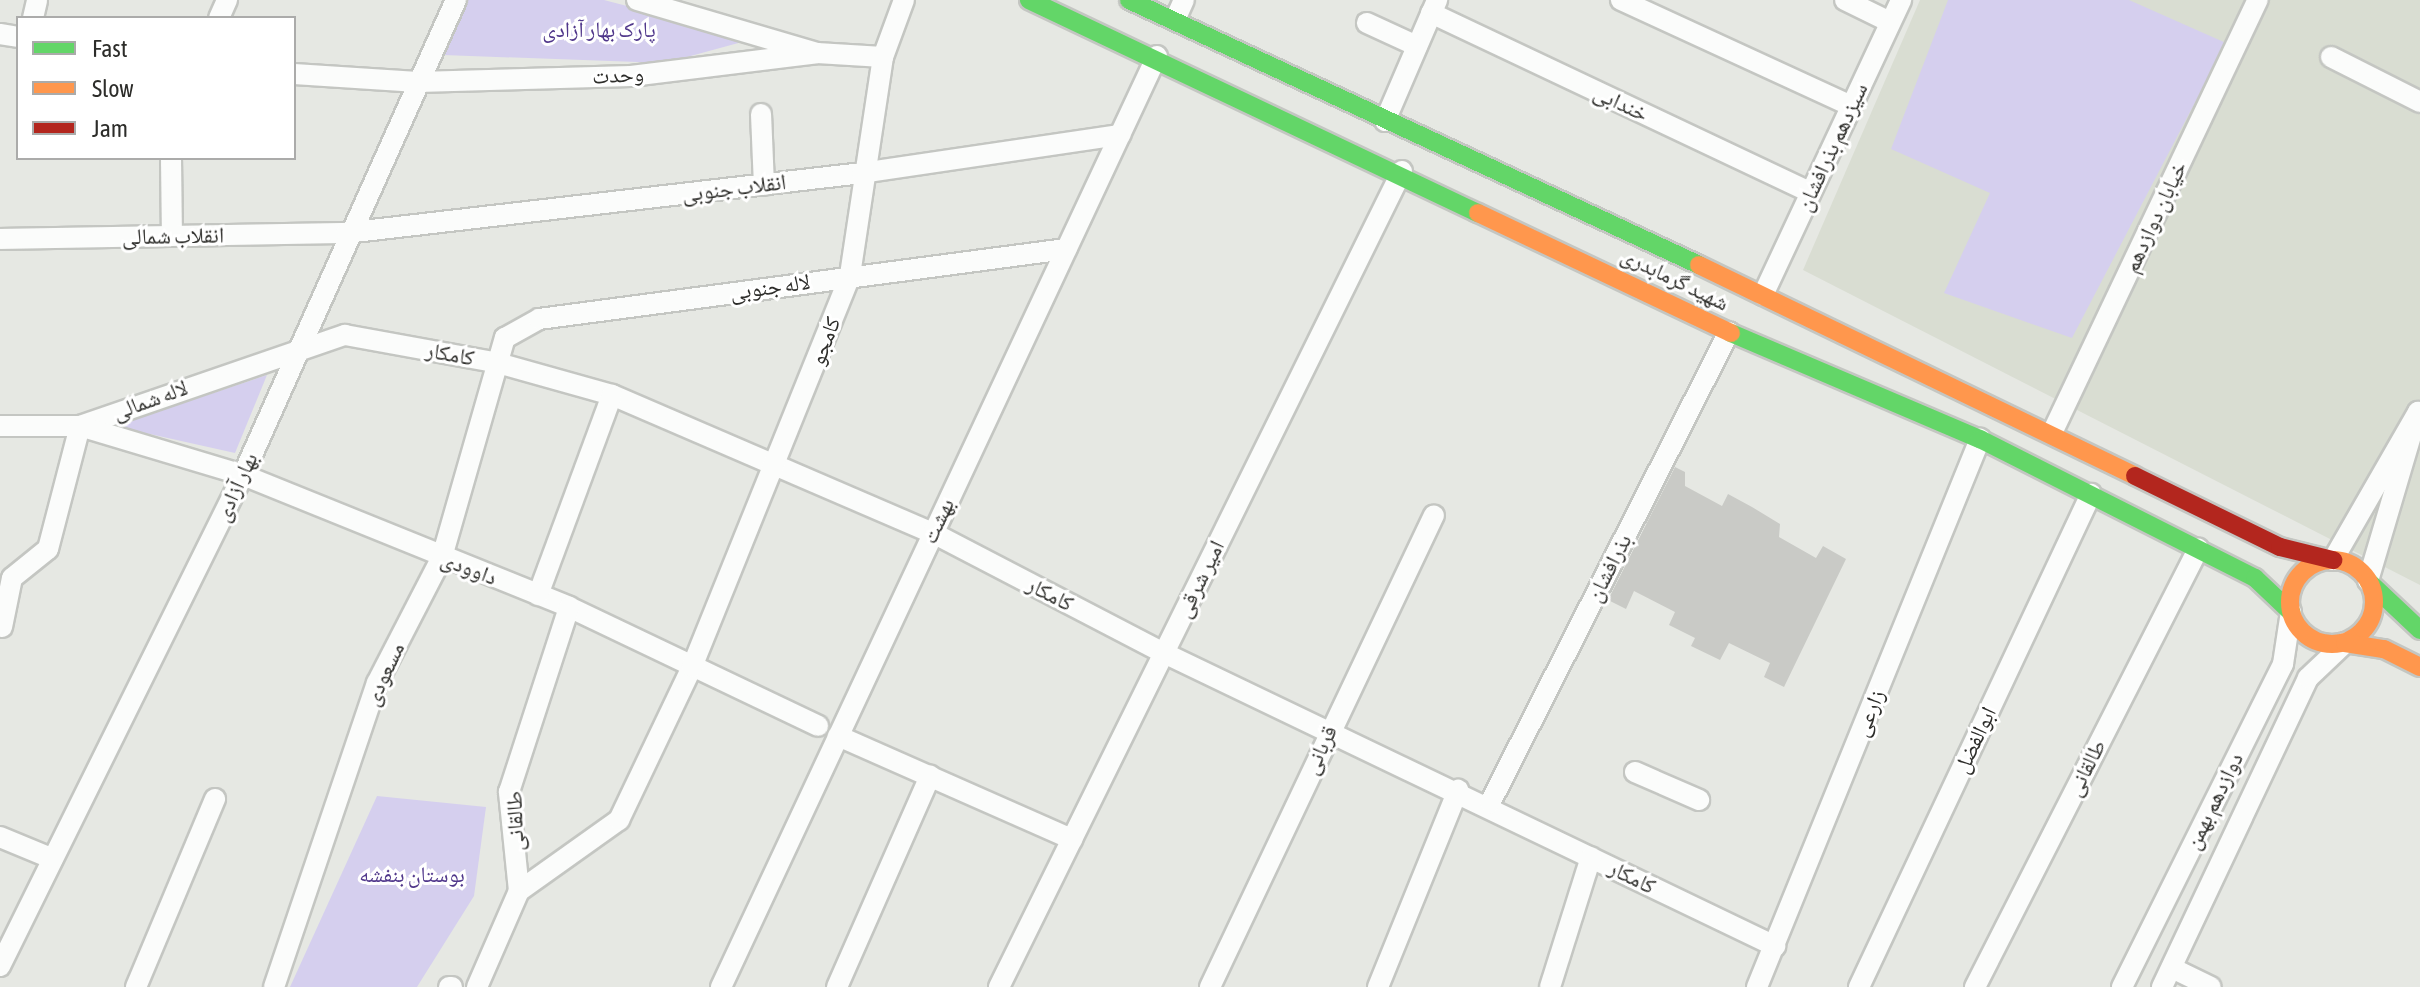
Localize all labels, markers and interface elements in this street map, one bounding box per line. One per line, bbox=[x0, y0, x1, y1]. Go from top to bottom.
legend bbox=[16, 16, 296, 160]
park label: پارک بهار آزادی bbox=[542, 17, 656, 43]
text: Fast bbox=[92, 35, 128, 62]
street label: وحدت bbox=[591, 60, 645, 90]
text: Slow bbox=[92, 75, 134, 102]
street label: خندابی bbox=[1589, 79, 1653, 127]
street label: سیزدهم بذرافشان bbox=[1791, 79, 1873, 215]
text: Jam bbox=[92, 115, 128, 142]
street label: خیابان دوازدهم bbox=[2118, 157, 2192, 277]
street label: انقلاب جنوبی bbox=[680, 168, 788, 208]
street label: انقلاب شمالی bbox=[122, 222, 224, 250]
street label: شهید گرمابدری bbox=[1617, 242, 1733, 316]
street label: لاله جنوبی bbox=[728, 268, 812, 306]
street label: کامجو bbox=[804, 313, 846, 369]
street label: کامکار bbox=[424, 337, 476, 371]
street label: لاله شمالی bbox=[109, 374, 191, 426]
street label: بهار آزادی bbox=[209, 448, 263, 526]
street label: بهشت bbox=[916, 494, 960, 548]
street label: بذرافشان bbox=[1581, 530, 1637, 606]
street label: امیر شرقی bbox=[1170, 536, 1230, 622]
street label: داوودی bbox=[437, 545, 501, 591]
street label: کامکار bbox=[1022, 571, 1078, 617]
street label: مسعودی bbox=[358, 638, 410, 710]
street label: زارعی bbox=[1848, 686, 1890, 740]
street label: ابوالفضل bbox=[1948, 703, 2002, 777]
street label: قربانی bbox=[1297, 721, 1343, 779]
street label: طالقانی bbox=[2061, 735, 2111, 801]
street label: دوازدهم بهمن bbox=[2179, 748, 2249, 854]
street label: طالقانی bbox=[501, 791, 529, 851]
street label: کامکار bbox=[1604, 854, 1660, 900]
park label: بوستان بنفشه bbox=[359, 862, 465, 888]

